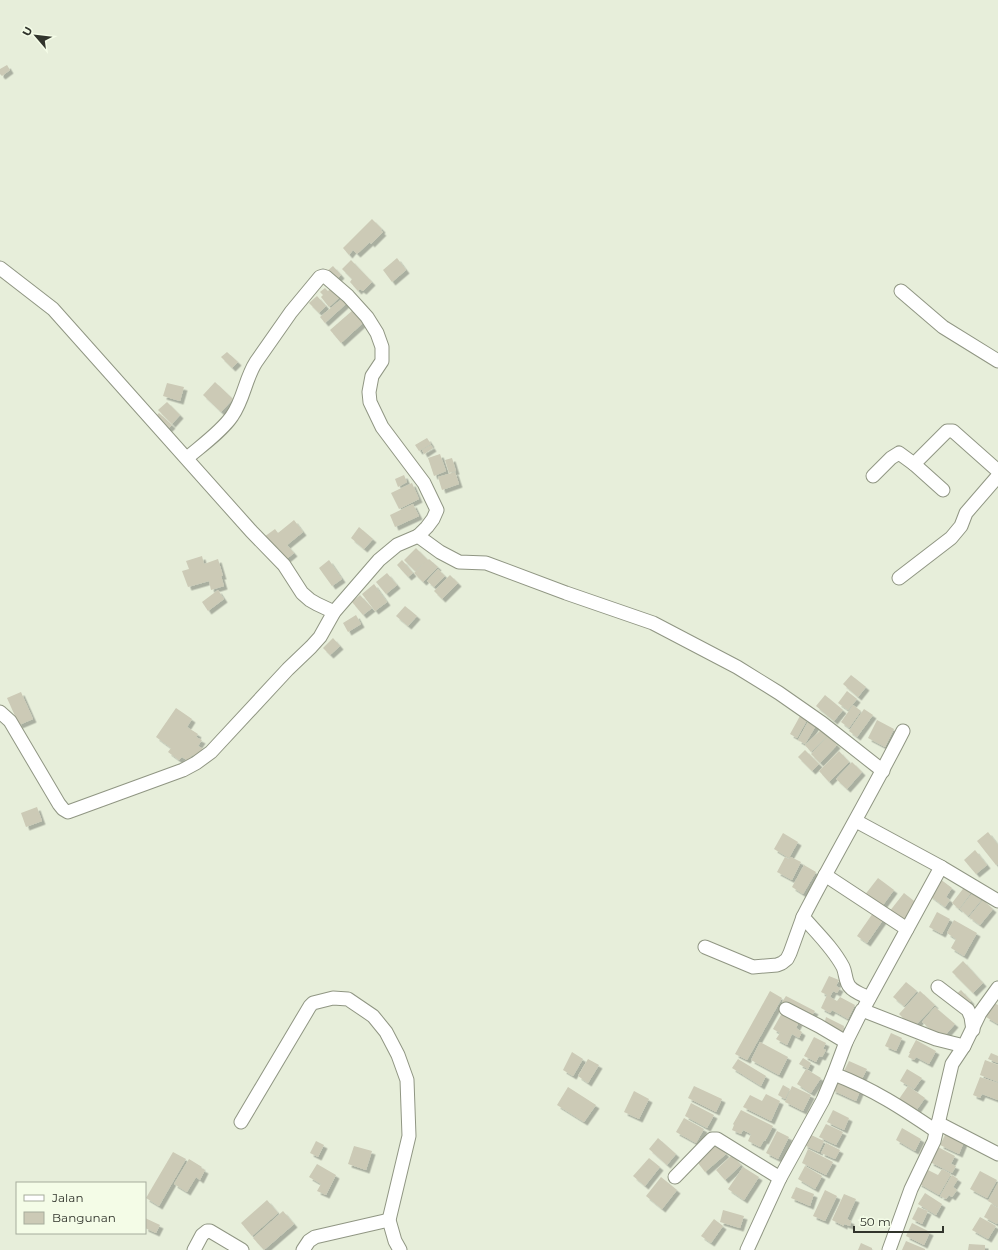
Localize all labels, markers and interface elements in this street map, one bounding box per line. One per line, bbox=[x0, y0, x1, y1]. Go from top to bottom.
north arrow bbox=[16, 16, 56, 56]
text: U bbox=[19, 24, 35, 38]
legend bbox=[16, 1182, 146, 1234]
text: Jalan bbox=[51, 1190, 84, 1205]
scale bar bbox=[854, 1208, 943, 1234]
text: Bangunan bbox=[52, 1210, 116, 1225]
text: 50 m bbox=[860, 1214, 891, 1229]

